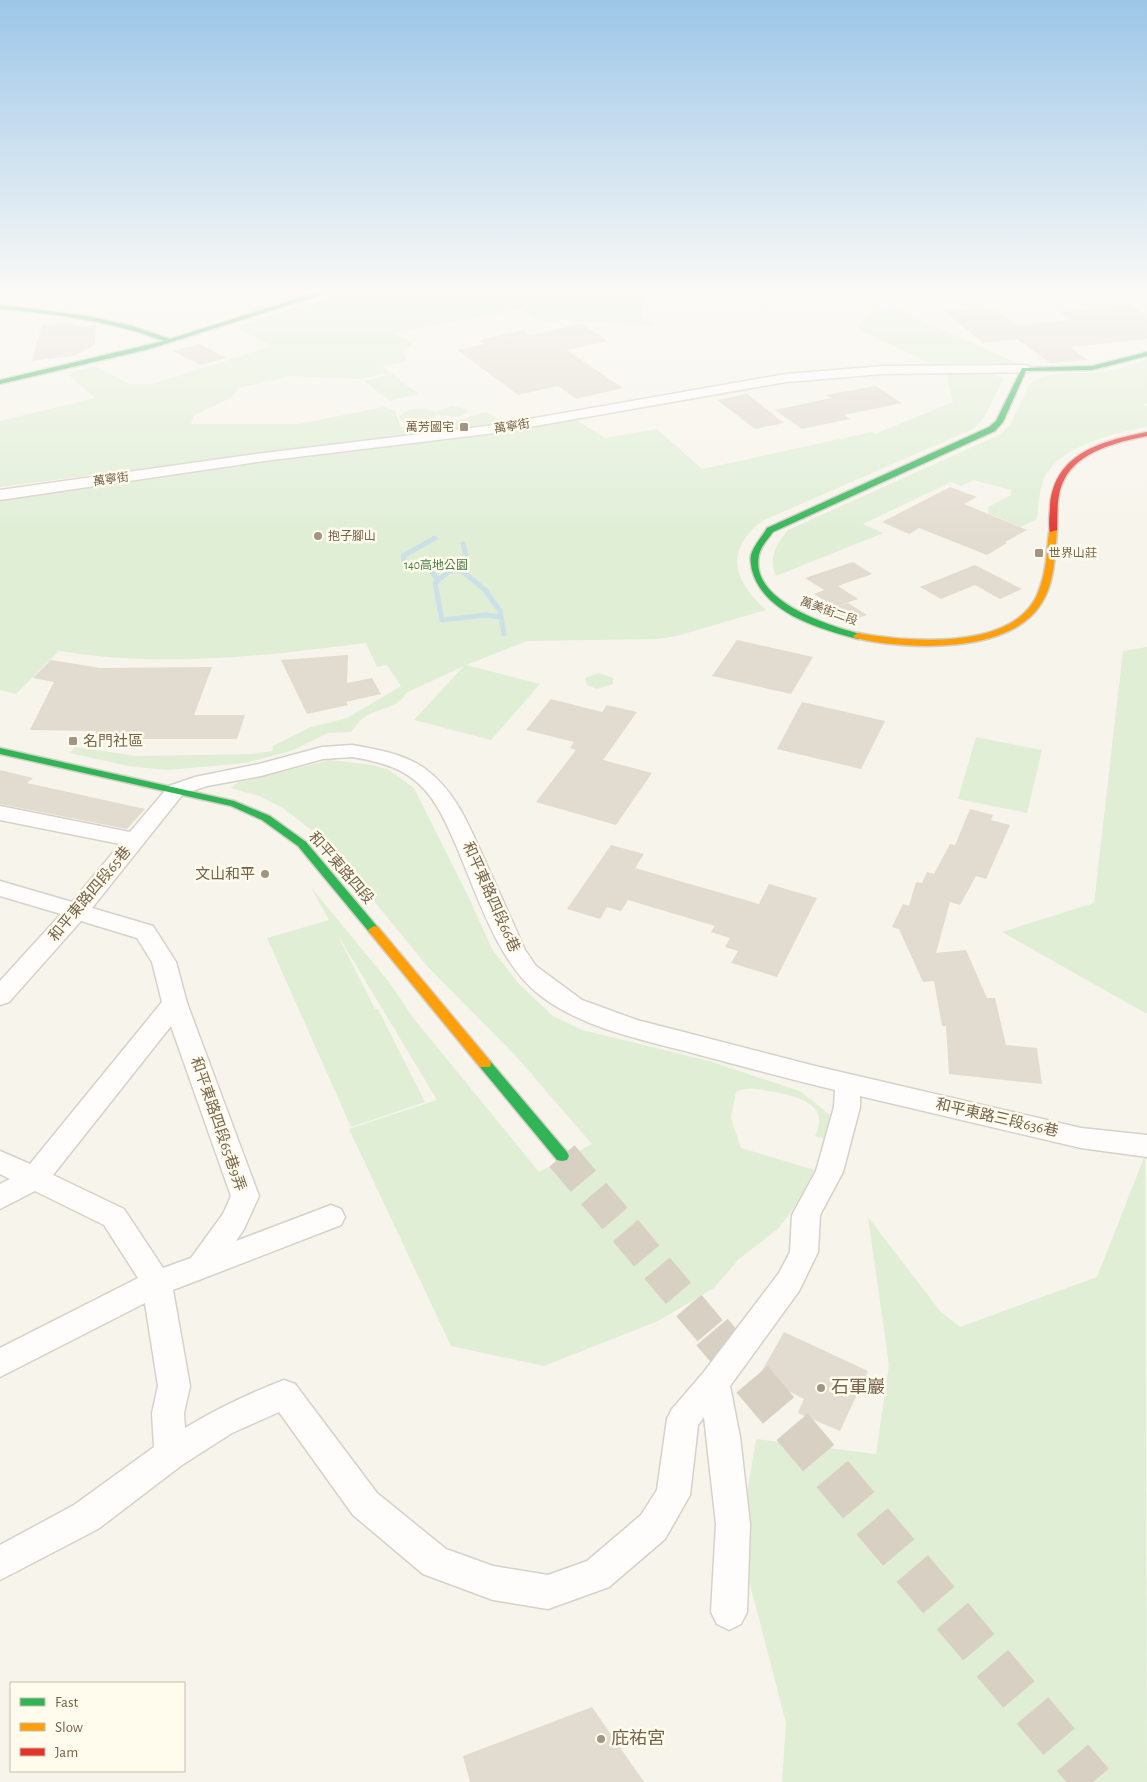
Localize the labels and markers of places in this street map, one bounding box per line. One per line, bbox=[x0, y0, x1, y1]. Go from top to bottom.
place label: 萬芳國宅 bbox=[406, 420, 454, 433]
marker: 萬芳國宅 bbox=[458, 421, 470, 433]
place label: 抱子腳山 bbox=[328, 529, 376, 542]
marker: 抱子腳山 bbox=[312, 530, 324, 542]
marker: 世界山莊 bbox=[1033, 547, 1045, 559]
place label: 世界山莊 bbox=[1049, 547, 1097, 559]
place label: 名門社區 bbox=[83, 733, 143, 749]
marker: 名門社區 bbox=[67, 735, 79, 747]
place label: 文山和平 bbox=[195, 866, 255, 882]
marker: 文山和平 bbox=[259, 868, 271, 880]
place label: 石軍巖 bbox=[831, 1377, 885, 1397]
marker: 石軍巖 bbox=[815, 1382, 827, 1394]
place label: 庇祐宮 bbox=[611, 1728, 665, 1748]
marker: 庇祐宮 bbox=[595, 1733, 607, 1745]

